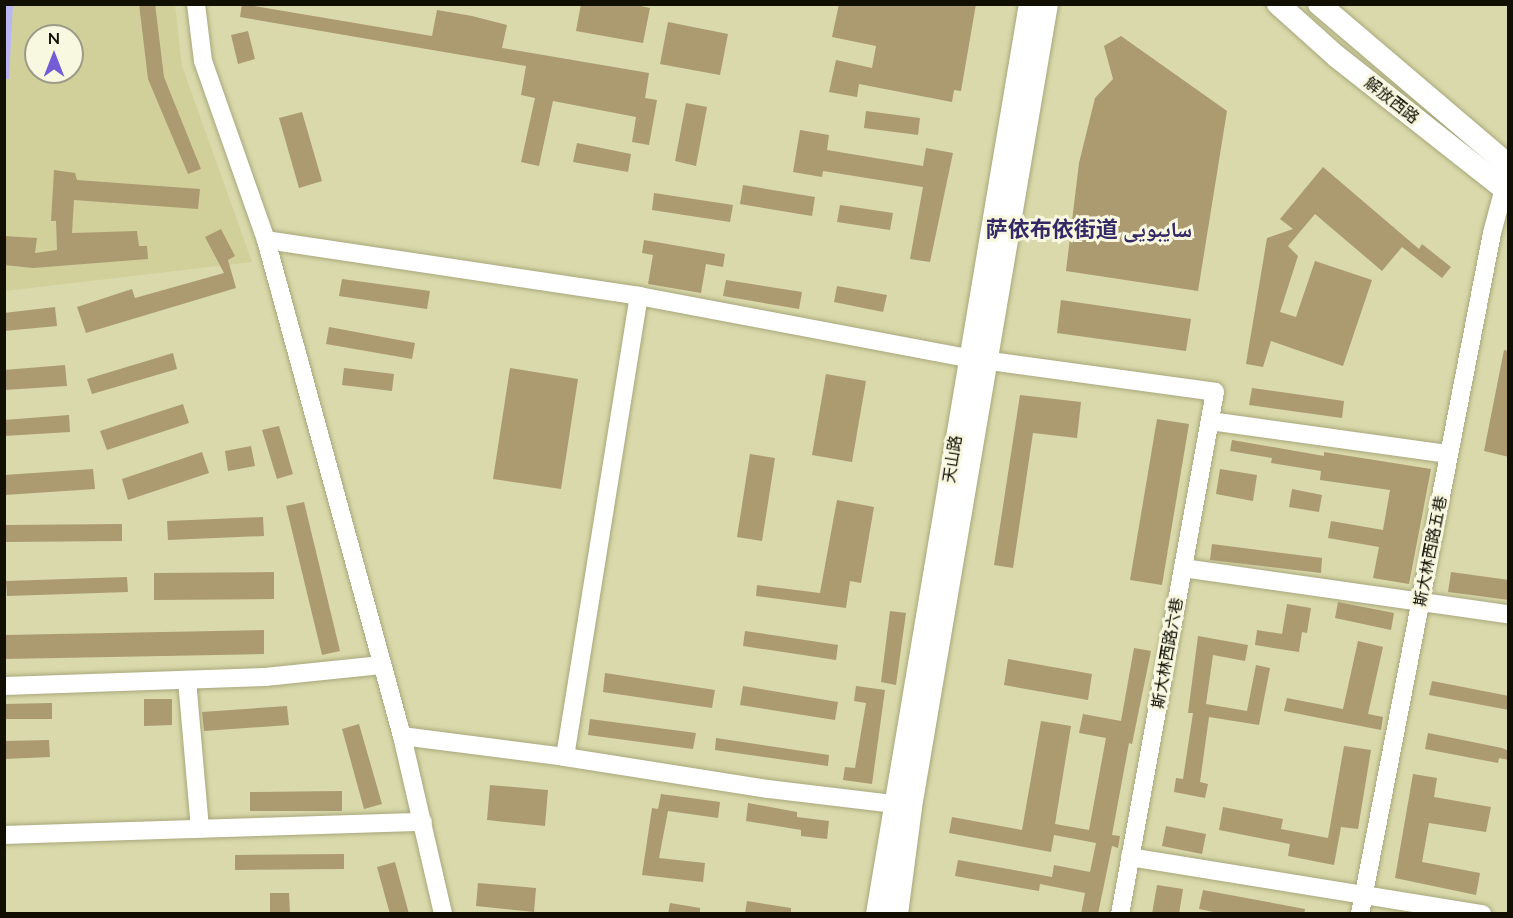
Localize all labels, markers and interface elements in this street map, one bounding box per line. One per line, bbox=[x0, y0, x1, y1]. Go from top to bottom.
north arrow bbox=[24, 24, 84, 84]
text: N bbox=[48, 28, 60, 47]
street label: 解放西路 bbox=[1361, 73, 1423, 127]
district label: 萨依布依街道 سايبويى bbox=[986, 216, 1192, 242]
street label: 天山路 bbox=[939, 434, 965, 484]
street label: 斯大林西路五巷 bbox=[1410, 494, 1450, 608]
street label: 斯大林西路六巷 bbox=[1148, 596, 1186, 710]

